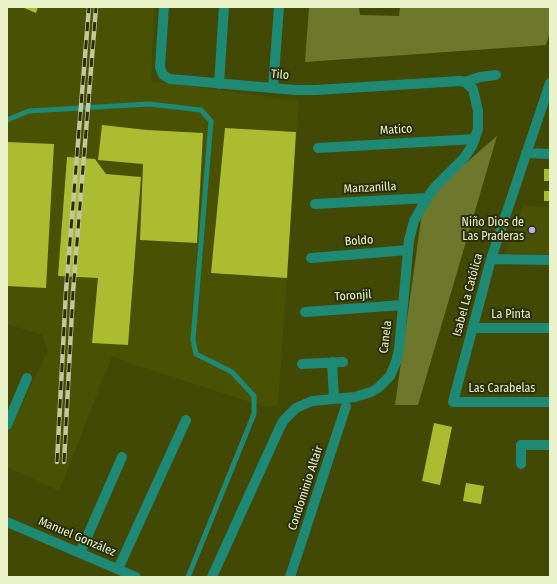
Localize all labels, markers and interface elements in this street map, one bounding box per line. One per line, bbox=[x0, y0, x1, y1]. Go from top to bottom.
street label: Tilo bbox=[270, 67, 290, 83]
street label: Matico bbox=[379, 122, 413, 138]
street label: Manzanilla bbox=[343, 179, 397, 197]
place label: Niño Dios de Las Praderas bbox=[462, 216, 524, 244]
marker: Niño Dios de Las Praderas bbox=[527, 225, 537, 235]
street label: Boldo bbox=[344, 233, 374, 249]
street label: Isabel La Católica bbox=[450, 252, 486, 338]
street label: Toronjil bbox=[334, 288, 372, 304]
street label: La Pinta bbox=[491, 308, 531, 322]
street label: Canela bbox=[377, 320, 395, 354]
street label: Las Carabelas bbox=[469, 382, 535, 396]
street label: Condominio Altair bbox=[285, 444, 327, 532]
street label: Manuel González bbox=[36, 514, 118, 560]

